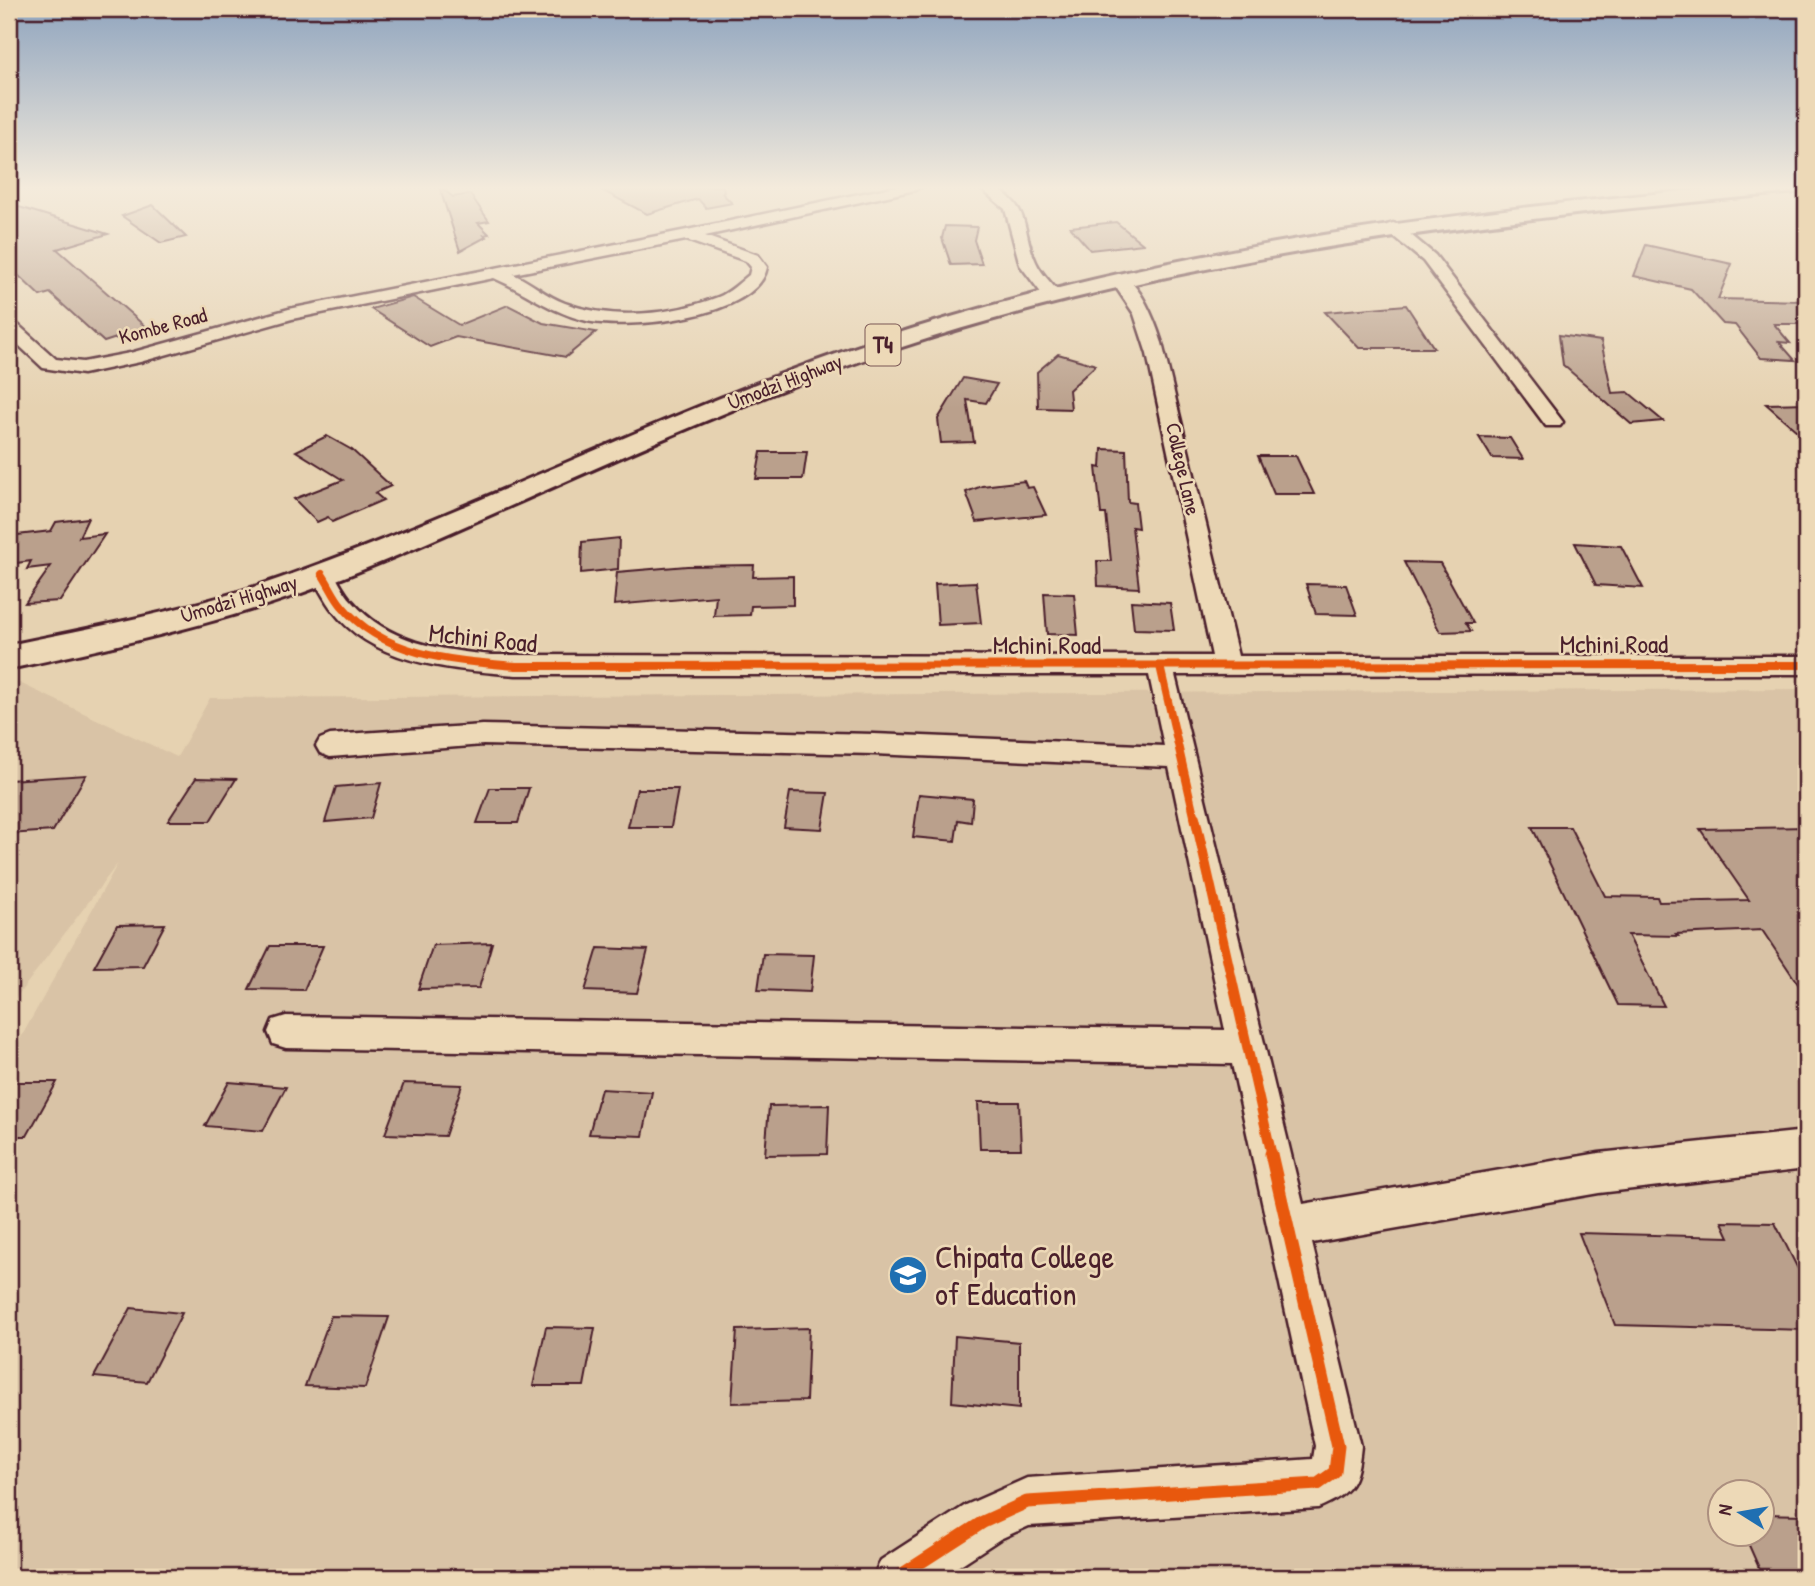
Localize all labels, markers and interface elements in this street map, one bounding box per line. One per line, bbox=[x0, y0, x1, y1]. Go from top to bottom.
street label: Kombe Road bbox=[116, 300, 210, 351]
road number: T4 bbox=[866, 324, 900, 366]
street label: Umodzi Highway bbox=[723, 346, 846, 417]
street label: College Lane bbox=[1159, 420, 1208, 518]
street label: Umodzi Highway bbox=[177, 567, 301, 630]
street label: Mchini Road bbox=[427, 614, 539, 661]
street label: Mchini Road bbox=[1560, 626, 1668, 661]
street label: Mchini Road bbox=[993, 627, 1101, 662]
place label: Chipata College of Education bbox=[935, 1235, 1114, 1315]
school or university icon: Chipata College of Education bbox=[887, 1254, 929, 1296]
north arrow bbox=[1706, 1478, 1776, 1548]
text: N bbox=[1711, 1502, 1738, 1517]

